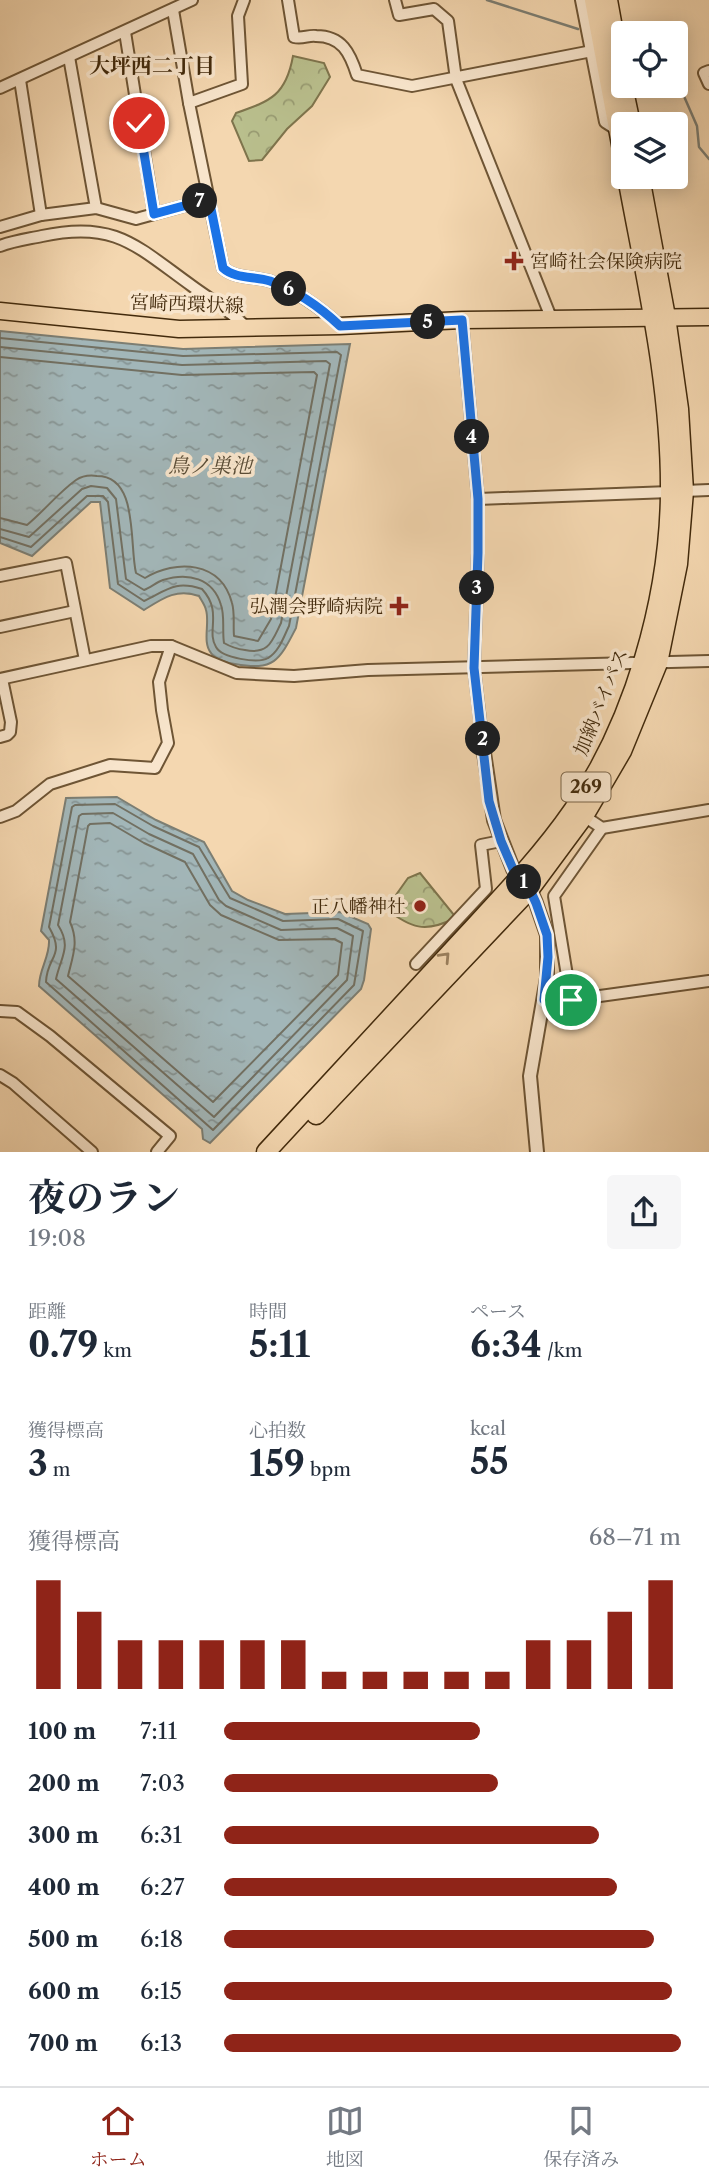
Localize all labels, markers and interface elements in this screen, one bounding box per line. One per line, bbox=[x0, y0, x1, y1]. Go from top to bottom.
map controls bbox=[611, 21, 688, 189]
button: locate bbox=[611, 21, 688, 98]
district label: 大坪西二丁目 bbox=[89, 53, 215, 78]
pin bbox=[109, 93, 169, 153]
icon: check bbox=[120, 104, 158, 142]
button: layers bbox=[611, 112, 688, 189]
pin: 7 bbox=[182, 184, 218, 218]
text: 7 bbox=[195, 189, 204, 212]
place label: 宮崎社会保険病院 bbox=[530, 250, 682, 273]
marker: 宮崎社会保険病院 bbox=[504, 251, 524, 271]
pin: 6 bbox=[272, 272, 306, 306]
text: 6 bbox=[283, 277, 294, 300]
street label: 宮崎西環状線 bbox=[130, 291, 244, 317]
pin: 5 bbox=[410, 304, 446, 340]
text: 5 bbox=[422, 310, 433, 333]
pin: 4 bbox=[454, 420, 490, 454]
text: 4 bbox=[466, 425, 477, 448]
water label: 鳥ノ巣池 bbox=[168, 453, 254, 478]
pin: 3 bbox=[460, 570, 494, 606]
text: 3 bbox=[471, 576, 482, 599]
place label: 弘潤会野崎病院 bbox=[250, 595, 383, 618]
marker: 弘潤会野崎病院 bbox=[389, 596, 409, 616]
street label: 加納バイパス bbox=[569, 645, 633, 759]
pin: 2 bbox=[466, 722, 500, 756]
text: 2 bbox=[477, 727, 488, 750]
road number: 269 bbox=[562, 772, 610, 802]
pin: 1 bbox=[506, 864, 542, 900]
text: 1 bbox=[519, 870, 528, 893]
place label: 正八幡神社 bbox=[311, 895, 406, 918]
marker: 正八幡神社 bbox=[412, 898, 428, 914]
one-way arrow bbox=[437, 952, 450, 965]
pin bbox=[541, 970, 601, 1030]
icon: arrive bbox=[552, 981, 590, 1019]
text: 夜のラン bbox=[28, 1174, 180, 1221]
button: share bbox=[607, 1175, 681, 1249]
text: 19:08 bbox=[28, 1224, 86, 1252]
text: 距離 bbox=[28, 1300, 66, 1323]
text: 時間 bbox=[249, 1300, 287, 1323]
text: ペース bbox=[470, 1300, 526, 1323]
text: 0.79 bbox=[28, 1323, 98, 1366]
text: 5:11 bbox=[249, 1323, 310, 1366]
text: 6:34 bbox=[470, 1323, 542, 1366]
text: km bbox=[98, 1339, 132, 1362]
text: /km bbox=[542, 1339, 582, 1362]
text: kcal bbox=[470, 1417, 506, 1440]
text: 獲得標高 bbox=[28, 1419, 104, 1442]
text: 心拍数 bbox=[249, 1419, 306, 1442]
text: 55 bbox=[470, 1440, 509, 1483]
text: 3 bbox=[28, 1442, 48, 1485]
text: 159 bbox=[249, 1442, 305, 1485]
text: m bbox=[48, 1458, 71, 1481]
text: bpm bbox=[305, 1458, 351, 1481]
text: 68–71 m bbox=[589, 1523, 681, 1551]
text: 獲得標高 bbox=[28, 1527, 120, 1555]
text: 100 m bbox=[28, 1717, 96, 1745]
text: 7:11 bbox=[140, 1717, 177, 1745]
text: 200 m bbox=[28, 1769, 100, 1797]
text: 7:03 bbox=[140, 1769, 185, 1797]
text: 300 m bbox=[28, 1821, 99, 1849]
text: 6:31 bbox=[140, 1821, 182, 1849]
text: 400 m bbox=[28, 1873, 100, 1901]
text: 6:27 bbox=[140, 1873, 184, 1901]
text: 500 m bbox=[28, 1925, 99, 1953]
text: 6:18 bbox=[140, 1925, 183, 1953]
text: 600 m bbox=[28, 1977, 100, 2005]
text: 6:15 bbox=[140, 1977, 182, 2005]
text: 700 m bbox=[28, 2029, 98, 2057]
text: 6:13 bbox=[140, 2029, 182, 2057]
tab: ホーム bbox=[90, 2102, 147, 2171]
tab: 地図 bbox=[326, 2102, 364, 2171]
tab: 保存済み bbox=[543, 2102, 619, 2171]

